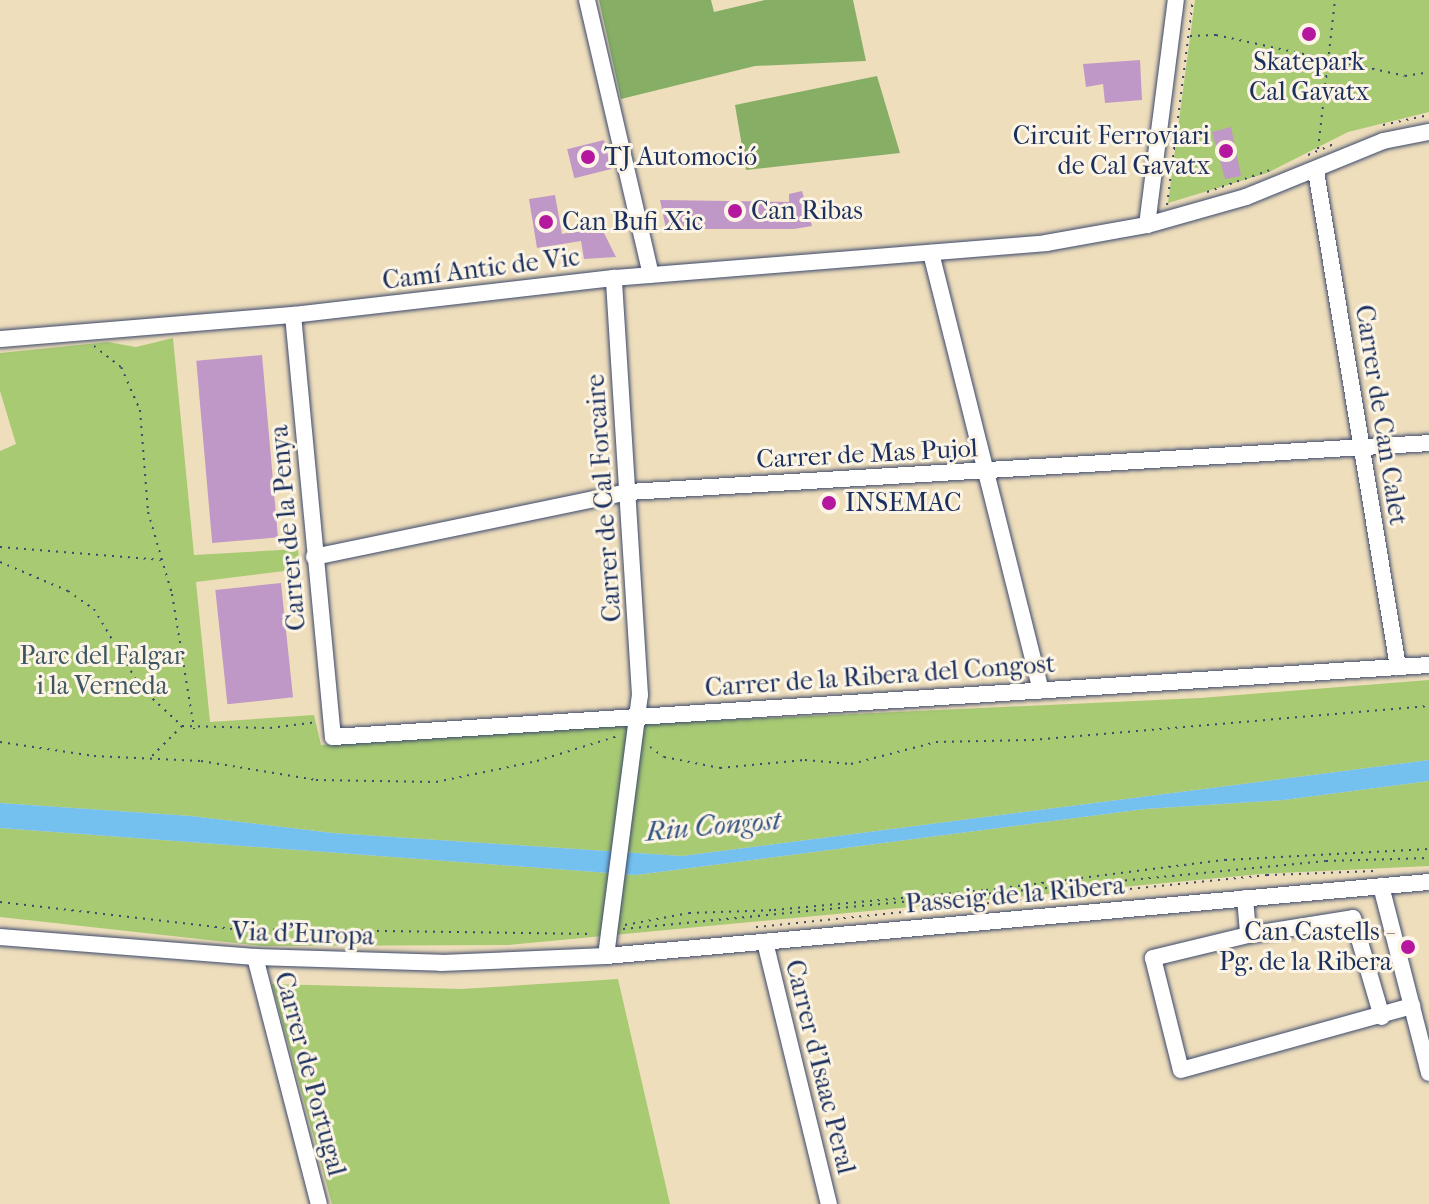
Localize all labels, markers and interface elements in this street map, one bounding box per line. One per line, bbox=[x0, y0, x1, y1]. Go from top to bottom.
marker: Skatepark Cal Gavatx bbox=[1300, 25, 1318, 43]
place label: Skatepark Cal Gavatx bbox=[1249, 46, 1369, 108]
place label: Circuit Ferroviari de Cal Gavatx bbox=[1013, 120, 1210, 182]
place label: TJ Automoció bbox=[604, 141, 757, 173]
marker: Circuit Ferroviari de Cal Gavatx bbox=[1217, 142, 1235, 160]
marker: TJ Automoció bbox=[579, 148, 597, 166]
place label: Can Ribas bbox=[751, 195, 863, 227]
marker: Can Ribas bbox=[726, 202, 744, 220]
place label: Can Bufi Xic bbox=[562, 206, 703, 238]
marker: Can Bufi Xic bbox=[537, 213, 555, 231]
street label: Camí Antic de Vic bbox=[381, 241, 581, 297]
street label: Carrer de Can Calet bbox=[1348, 303, 1414, 527]
street label: Carrer de Cal Forcaire bbox=[580, 373, 628, 623]
street label: Carrer de la Penya bbox=[263, 424, 313, 632]
street label: Carrer de Mas Pujol bbox=[755, 433, 979, 475]
place label: INSEMAC bbox=[845, 487, 962, 519]
marker: INSEMAC bbox=[820, 494, 838, 512]
park label: Parc del Falgar i la Verneda bbox=[19, 640, 185, 702]
street label: Carrer de la Ribera del Congost bbox=[704, 648, 1056, 704]
water label: Riu Congost bbox=[644, 803, 782, 849]
street label: Passeig de la Ribera bbox=[904, 870, 1126, 920]
street label: Via d'Europa bbox=[231, 916, 375, 952]
place label: Can Castells - Pg. de la Ribera bbox=[1219, 916, 1392, 978]
marker: Can Castells - Pg. de la Ribera bbox=[1399, 938, 1417, 956]
street label: Carrer d'Isaac Peral bbox=[778, 957, 862, 1177]
street label: Carrer de Portugal bbox=[268, 969, 352, 1179]

